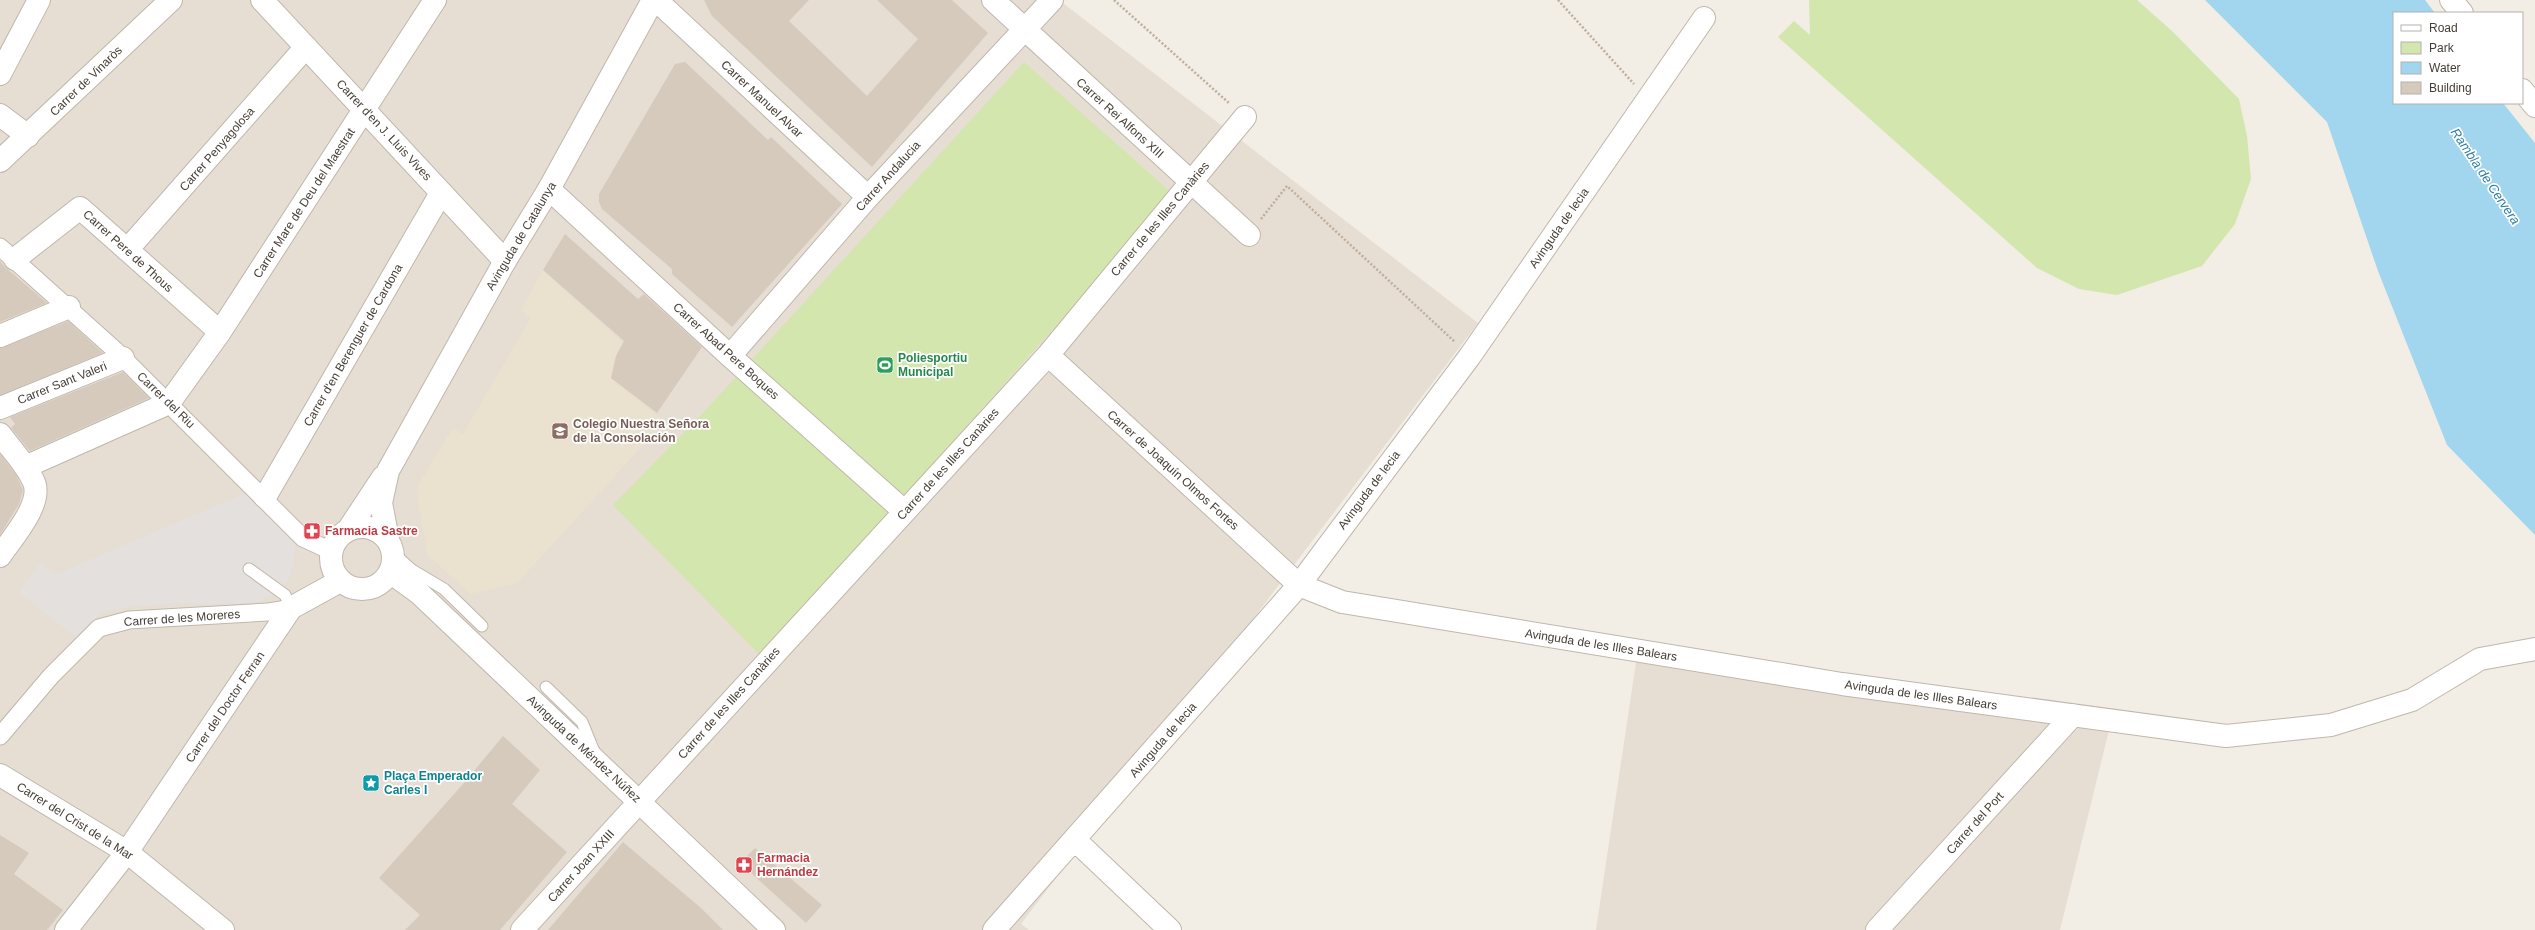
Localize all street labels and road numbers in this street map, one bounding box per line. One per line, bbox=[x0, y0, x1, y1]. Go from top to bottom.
street label: Carrer de Vinaròs bbox=[47, 43, 125, 119]
street label: Carrer Manuel Alvar bbox=[718, 57, 806, 141]
street label: Carrer Rei Alfons XIII bbox=[1073, 75, 1167, 161]
street label: Carrer d'en J. Lluis Vives bbox=[334, 77, 434, 183]
street label: Carrer Penyagolosa bbox=[177, 104, 258, 194]
street label: Carrer Mare de Deu del Maestrat bbox=[250, 125, 358, 281]
street label: Carrer Andalucia bbox=[853, 138, 923, 214]
street label: Carrer de les Illes Canàries bbox=[1108, 159, 1212, 279]
street label: Avinguda de Catalunya bbox=[483, 179, 559, 293]
street label: Avinguda de lecia bbox=[1526, 185, 1592, 271]
street label: Carrer Pere de Thous bbox=[80, 207, 176, 295]
street label: Carrer d'en Berenguer de Cardona bbox=[301, 261, 405, 429]
street label: Carrer Abad Pere Boques bbox=[670, 300, 782, 402]
street label: Carrer Sant Valeri bbox=[15, 359, 109, 407]
street label: Carrer del Riu bbox=[134, 369, 198, 431]
street label: Carrer de les Illes Canàries bbox=[894, 405, 1002, 523]
street label: Carrer de Joaquín Olmos Fortes bbox=[1104, 407, 1242, 533]
street label: Avinguda de lecia bbox=[1335, 448, 1403, 532]
street label: Carrer de les Moreres bbox=[123, 607, 241, 629]
street label: Avinguda de les Illes Balears bbox=[1524, 626, 1678, 664]
street label: Carrer de les Illes Canàries bbox=[675, 644, 783, 762]
street label: Carrer del Doctor Ferran bbox=[183, 649, 267, 765]
street label: Avinguda de les Illes Balears bbox=[1844, 677, 1998, 713]
street label: Avinguda de Méndez Núñez bbox=[524, 693, 644, 805]
street label: Avinguda de lecia bbox=[1127, 699, 1199, 780]
street label: Carrer del Crist de la Mar bbox=[14, 779, 136, 863]
street label: Carrer del Port bbox=[1943, 789, 2007, 857]
street label: Carrer Joan XXIII bbox=[545, 827, 617, 905]

